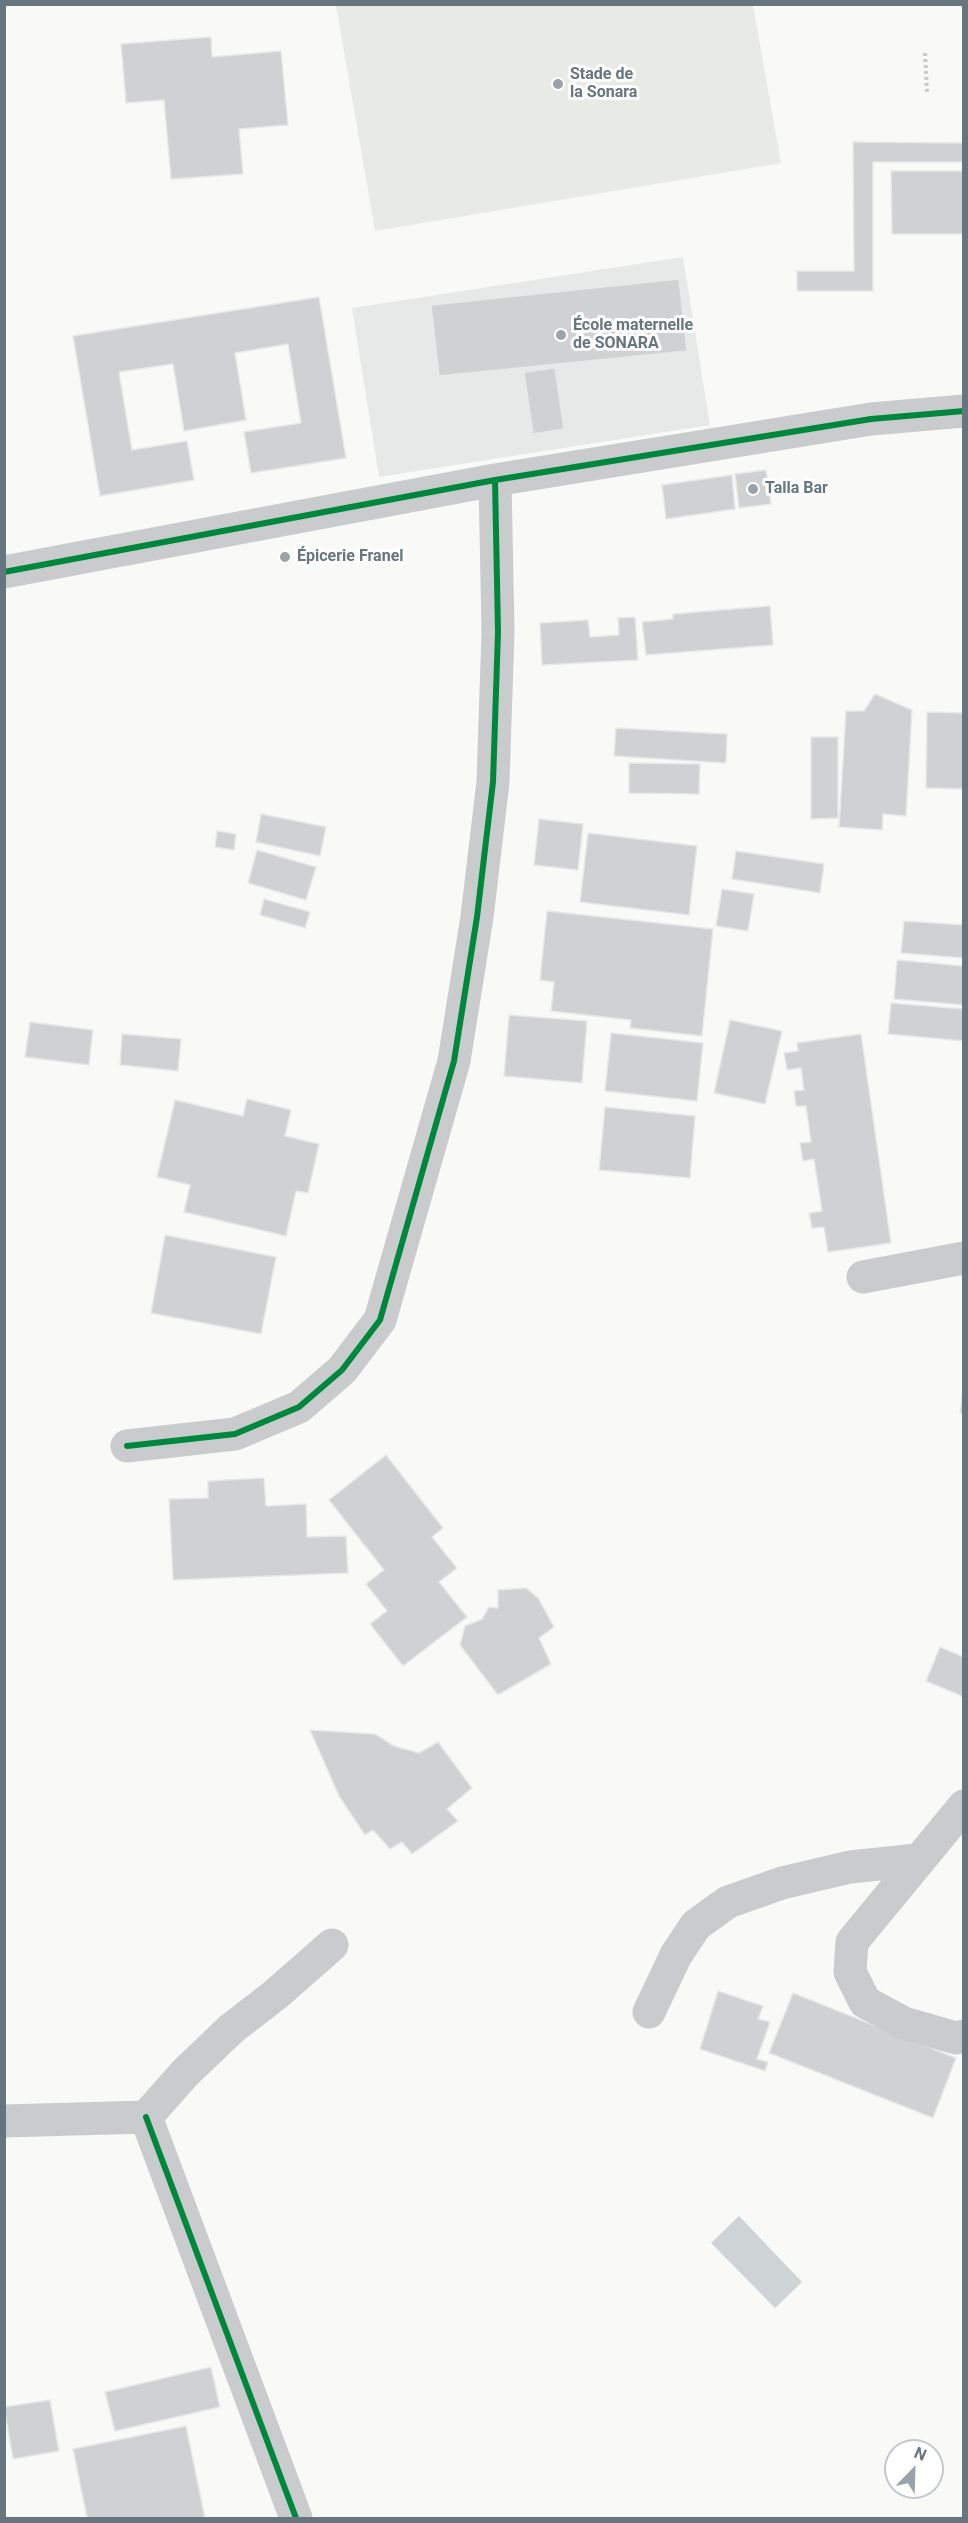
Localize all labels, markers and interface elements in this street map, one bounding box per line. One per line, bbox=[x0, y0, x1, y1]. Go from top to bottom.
place label: Stade de la Sonara bbox=[570, 65, 637, 103]
marker: Stade de la Sonara bbox=[551, 77, 565, 91]
place label: École maternelle de SONARA bbox=[573, 316, 693, 354]
marker: École maternelle de SONARA bbox=[554, 328, 568, 342]
place label: Talla Bar bbox=[765, 479, 828, 499]
marker: Talla Bar bbox=[746, 482, 760, 496]
place label: Épicerie Franel bbox=[297, 547, 404, 567]
marker: Épicerie Franel bbox=[278, 550, 292, 564]
north arrow bbox=[884, 2439, 944, 2499]
text: N bbox=[912, 2443, 929, 2465]

